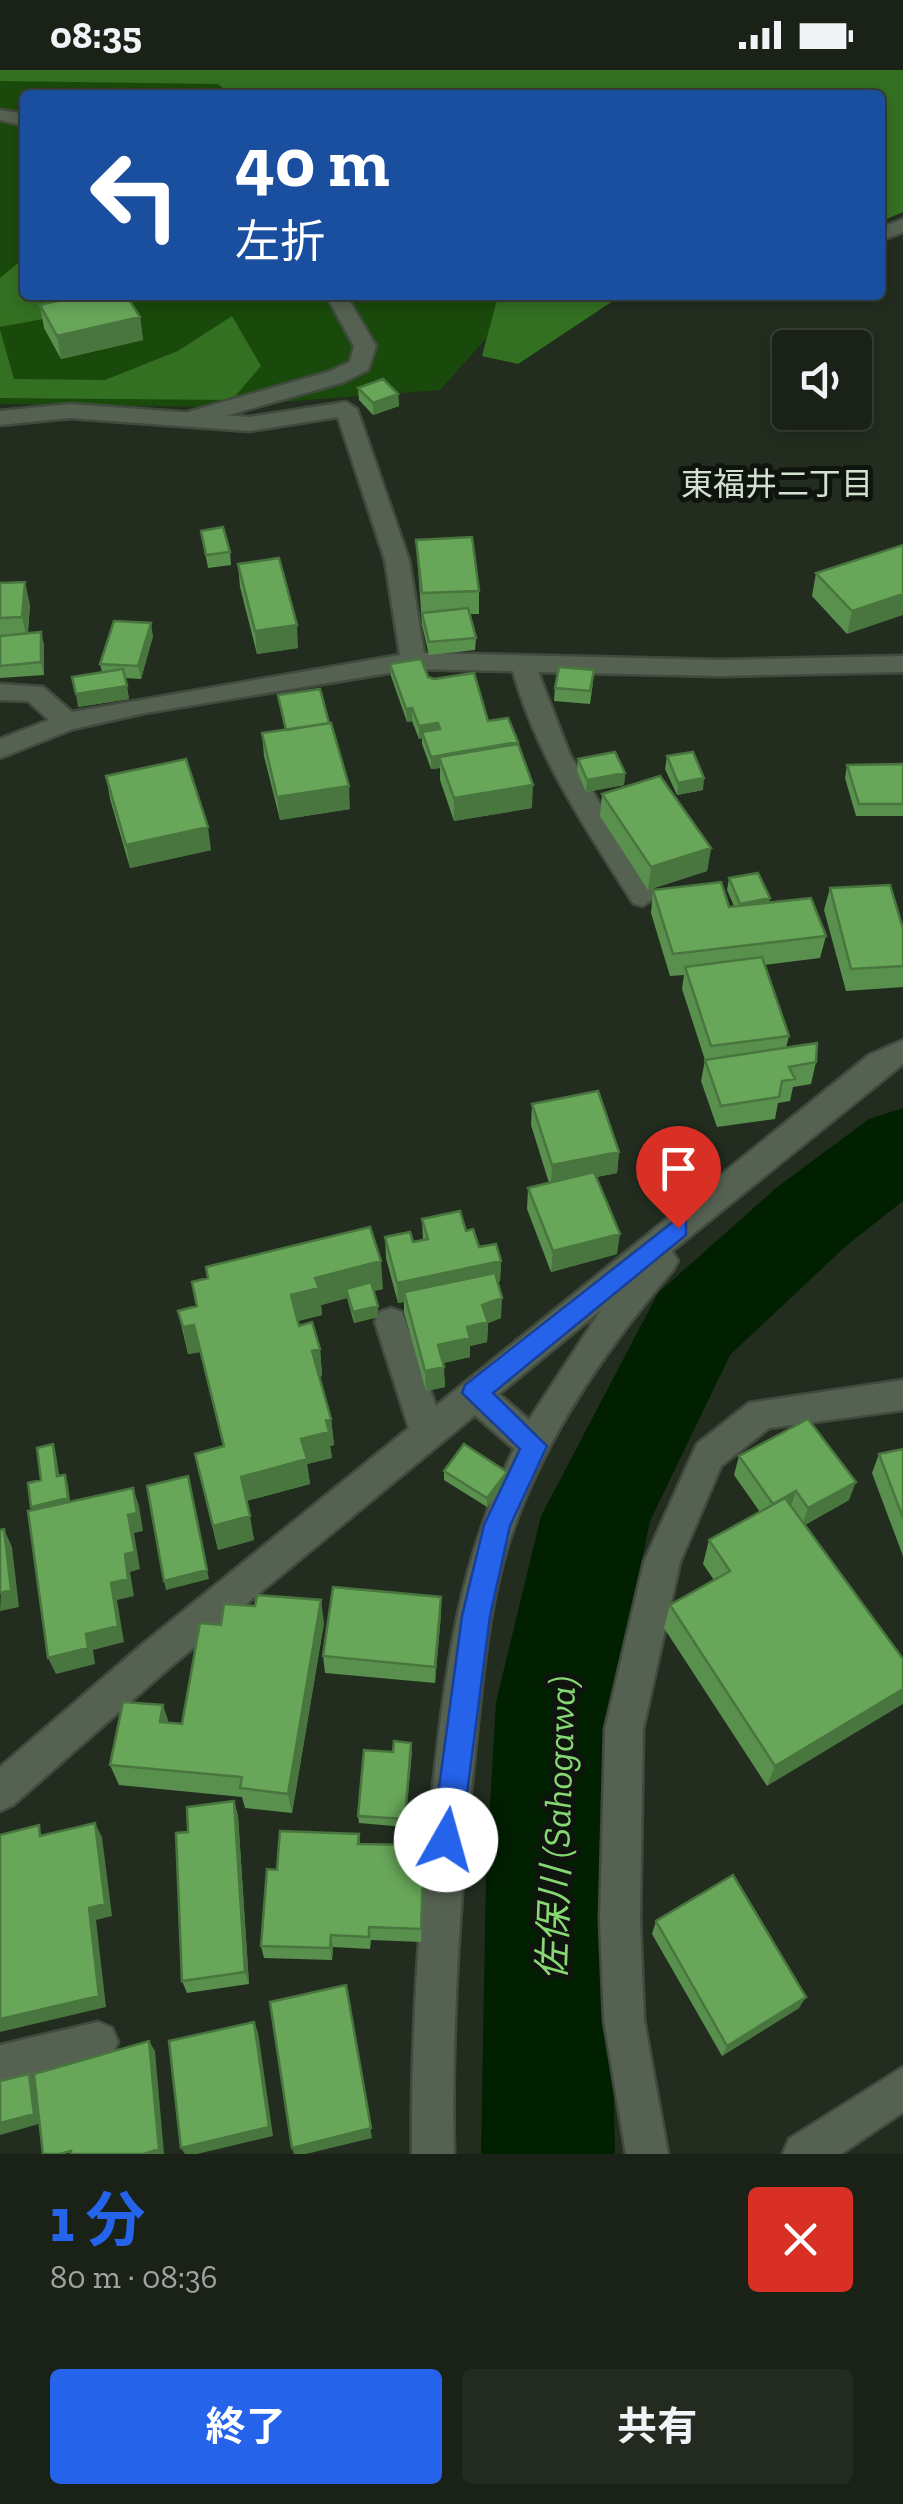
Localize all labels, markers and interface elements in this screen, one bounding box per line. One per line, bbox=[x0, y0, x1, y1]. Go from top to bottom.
text: 08:35 bbox=[50, 12, 142, 58]
text: 40 m bbox=[235, 120, 390, 204]
icon: left bbox=[70, 130, 200, 260]
text: 左折 bbox=[235, 215, 325, 269]
map controls bbox=[772, 330, 872, 430]
button: sound bbox=[772, 330, 872, 430]
district label: 東福井二丁目 bbox=[681, 465, 873, 503]
pin bbox=[636, 1126, 721, 1229]
icon: arrive bbox=[651, 1141, 706, 1196]
water label: 佐保川 (Sahogawa) bbox=[529, 1675, 585, 1981]
position arrow bbox=[394, 1788, 498, 1892]
text: 1 分 bbox=[50, 2184, 145, 2256]
button: close bbox=[748, 2187, 853, 2292]
text: 80 m · 08:36 bbox=[50, 2258, 218, 2296]
button: 終了 bbox=[50, 2369, 442, 2484]
button: 共有 bbox=[462, 2369, 853, 2484]

